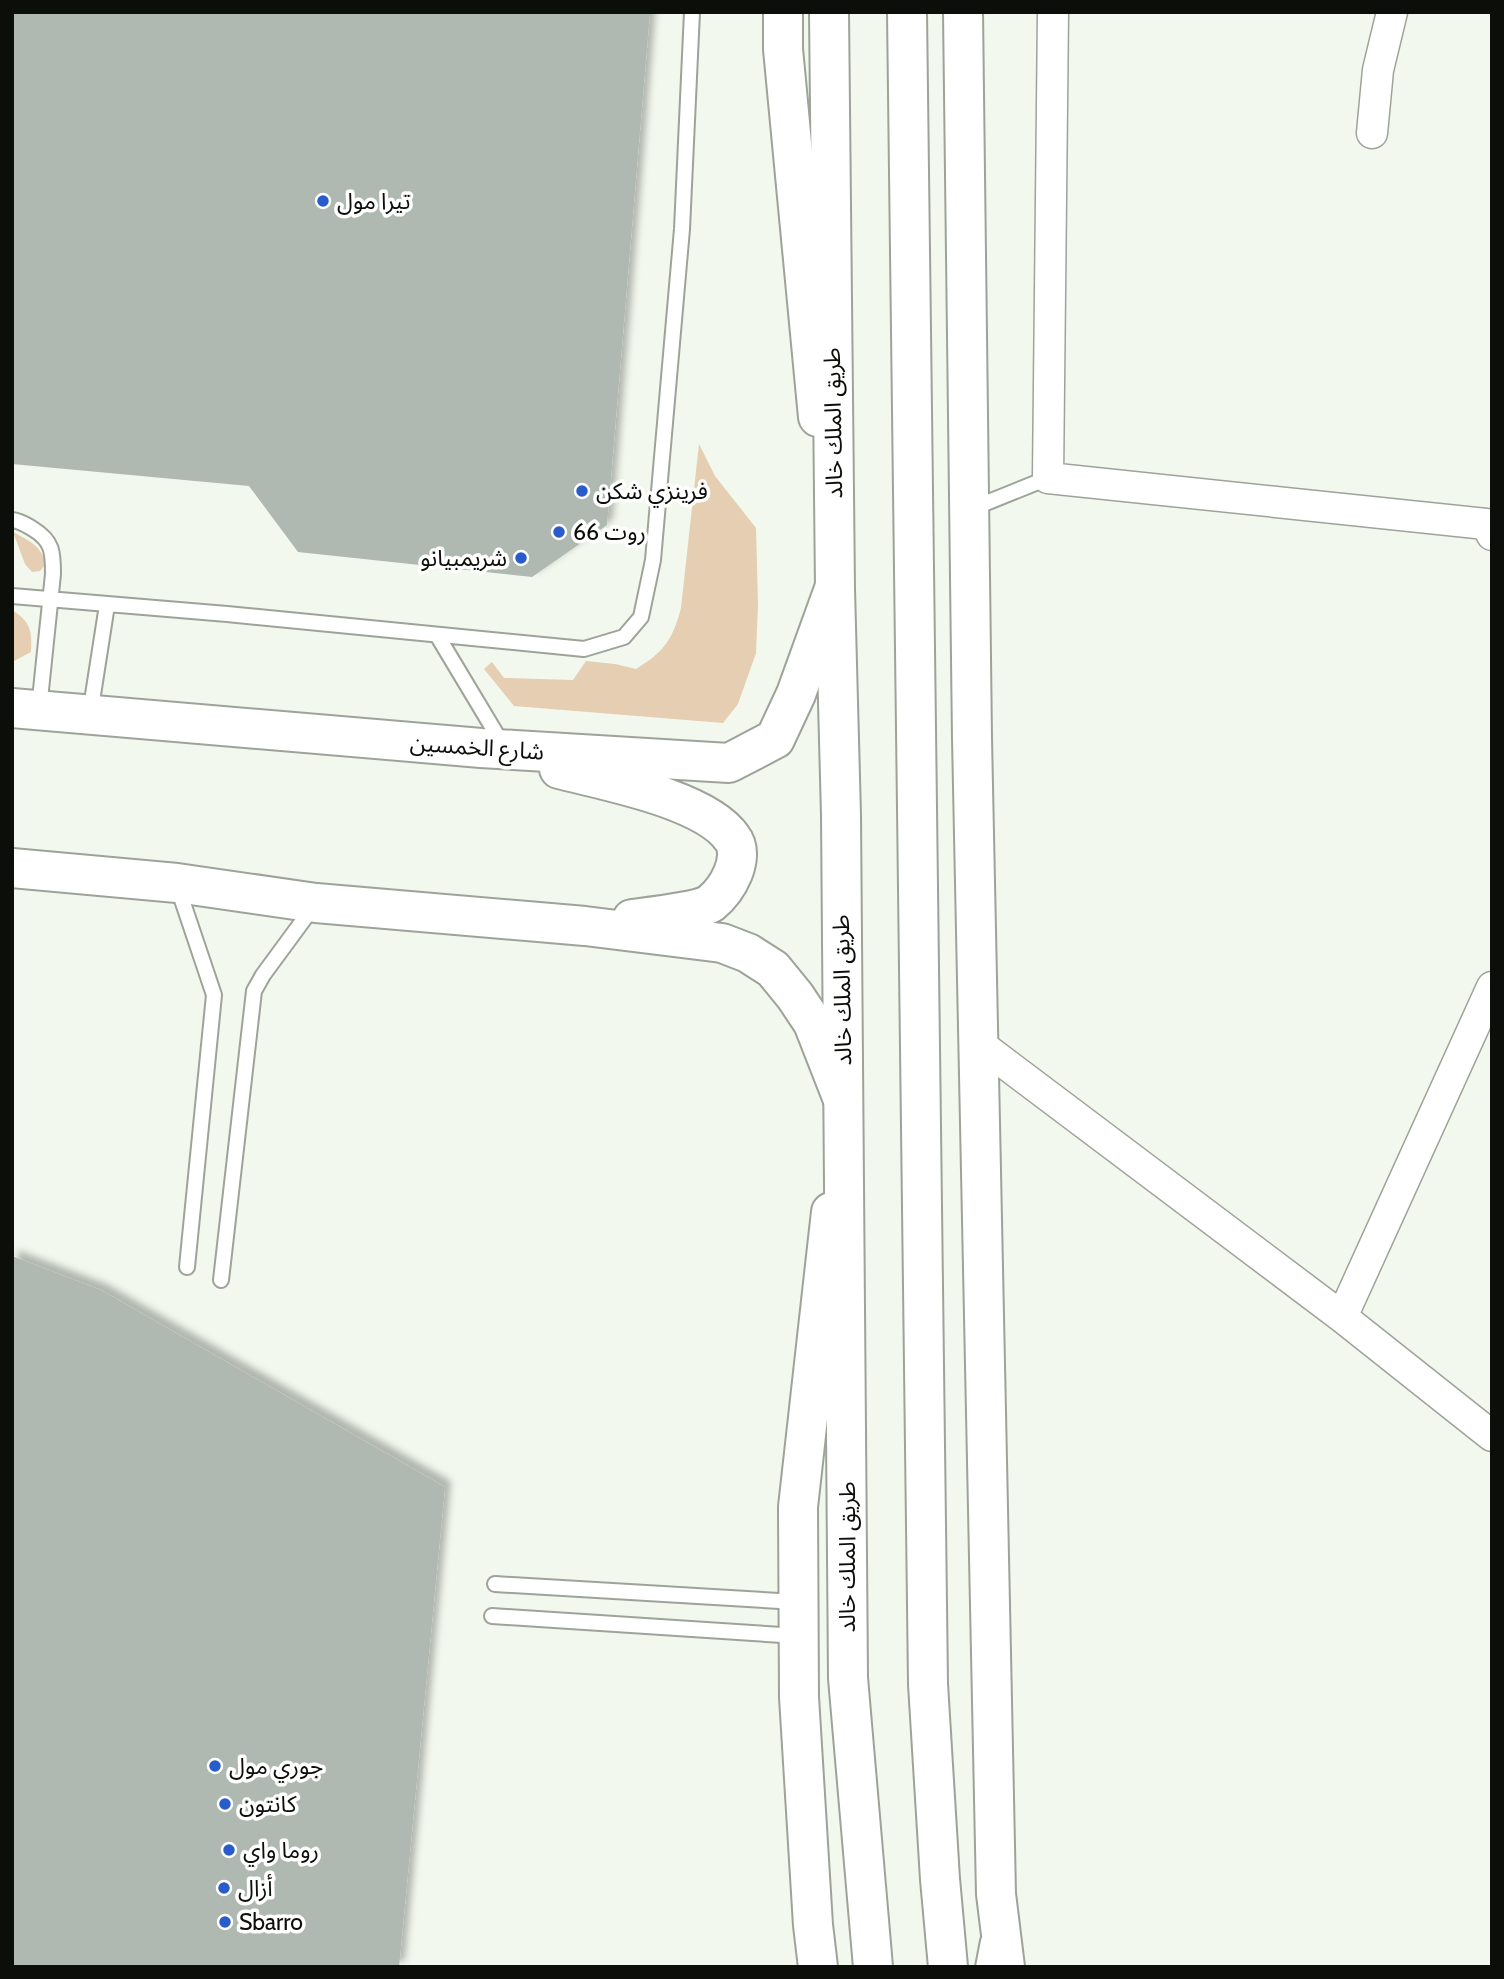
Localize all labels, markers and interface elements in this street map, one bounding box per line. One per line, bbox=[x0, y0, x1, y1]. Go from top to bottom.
place label: تيرا مول bbox=[337, 187, 411, 215]
marker: تيرا مول bbox=[315, 193, 331, 209]
street label: طريق الملك خالد bbox=[818, 347, 848, 499]
place label: فرينزي شكن bbox=[596, 477, 708, 508]
marker: فرينزي شكن bbox=[574, 483, 590, 499]
place label: روت 66 bbox=[573, 518, 646, 546]
marker: روت 66 bbox=[551, 524, 567, 540]
place label: شريمبيانو bbox=[420, 544, 507, 572]
marker: شريمبيانو bbox=[513, 550, 529, 566]
street label: شارع الخمسين bbox=[409, 728, 545, 769]
street label: طريق الملك خالد bbox=[827, 914, 857, 1066]
street label: طريق الملك خالد bbox=[833, 1481, 861, 1633]
place label: جوري مول bbox=[229, 1752, 323, 1783]
marker: جوري مول bbox=[207, 1758, 223, 1774]
place label: كانتون bbox=[239, 1790, 297, 1818]
marker: كانتون bbox=[217, 1796, 233, 1812]
place label: روما واي bbox=[243, 1836, 319, 1867]
marker: روما واي bbox=[221, 1842, 237, 1858]
place label: أزال bbox=[238, 1874, 273, 1902]
marker: أزال bbox=[216, 1880, 232, 1896]
place label: Sbarro bbox=[239, 1908, 303, 1936]
marker: Sbarro bbox=[217, 1914, 233, 1930]

